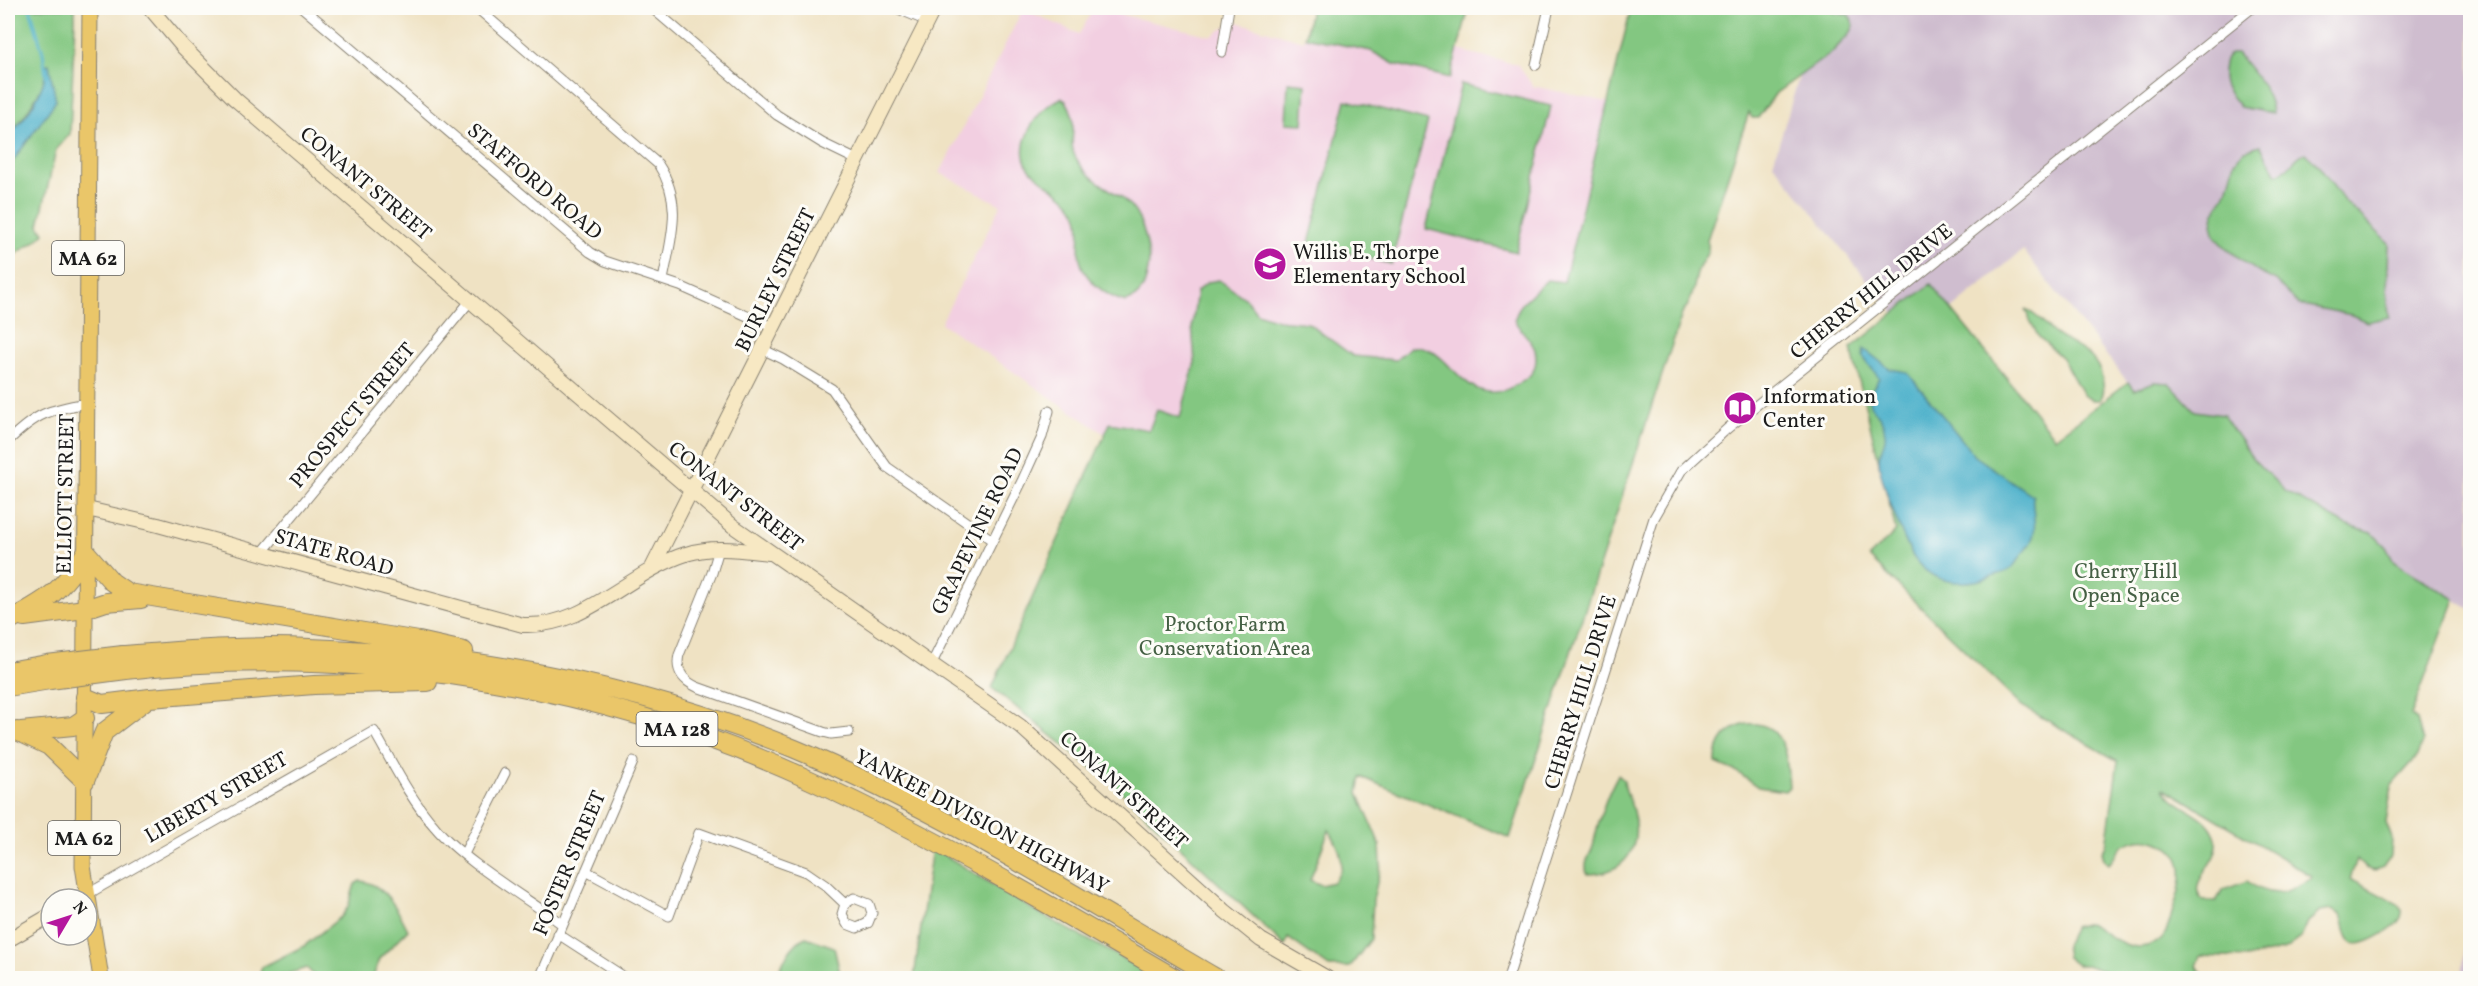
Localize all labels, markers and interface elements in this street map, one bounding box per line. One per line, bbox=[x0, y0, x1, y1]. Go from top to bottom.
street label: STAFFORD ROAD bbox=[460, 117, 608, 247]
street label: CONANT STREET bbox=[293, 120, 437, 248]
street label: BURLEY STREET bbox=[729, 204, 824, 357]
street label: CHERRY HILL DRIVE bbox=[1784, 217, 1959, 367]
place label: Willis E. Thorpe Elementary School bbox=[1293, 239, 1466, 292]
road number: MA 62 bbox=[52, 241, 124, 275]
school or university icon: Willis E. Thorpe Elementary School bbox=[1252, 246, 1288, 282]
street label: PROSPECT STREET bbox=[284, 337, 423, 495]
place label: Information Center bbox=[1763, 383, 1876, 436]
library icon: Information Center bbox=[1722, 390, 1758, 426]
street label: ELLIOTT STREET bbox=[51, 413, 82, 575]
street label: CONANT STREET bbox=[662, 435, 809, 559]
street label: GRAPEVINE ROAD bbox=[925, 443, 1031, 620]
street label: STATE ROAD bbox=[271, 523, 397, 584]
park label: Cherry Hill Open Space bbox=[2072, 558, 2180, 611]
street label: CHERRY HILL DRIVE bbox=[1538, 592, 1625, 793]
park label: Proctor Farm Conservation Area bbox=[1139, 611, 1311, 664]
road number: MA 128 bbox=[636, 712, 718, 746]
street label: CONANT STREET bbox=[1052, 725, 1194, 857]
street label: YANKEE DIVISION HIGHWAY bbox=[849, 743, 1114, 902]
street label: LIBERTY STREET bbox=[140, 746, 294, 851]
street label: FOSTER STREET bbox=[527, 787, 614, 940]
road number: MA 62 bbox=[48, 821, 120, 855]
north arrow bbox=[39, 887, 99, 947]
text: N bbox=[67, 897, 92, 921]

